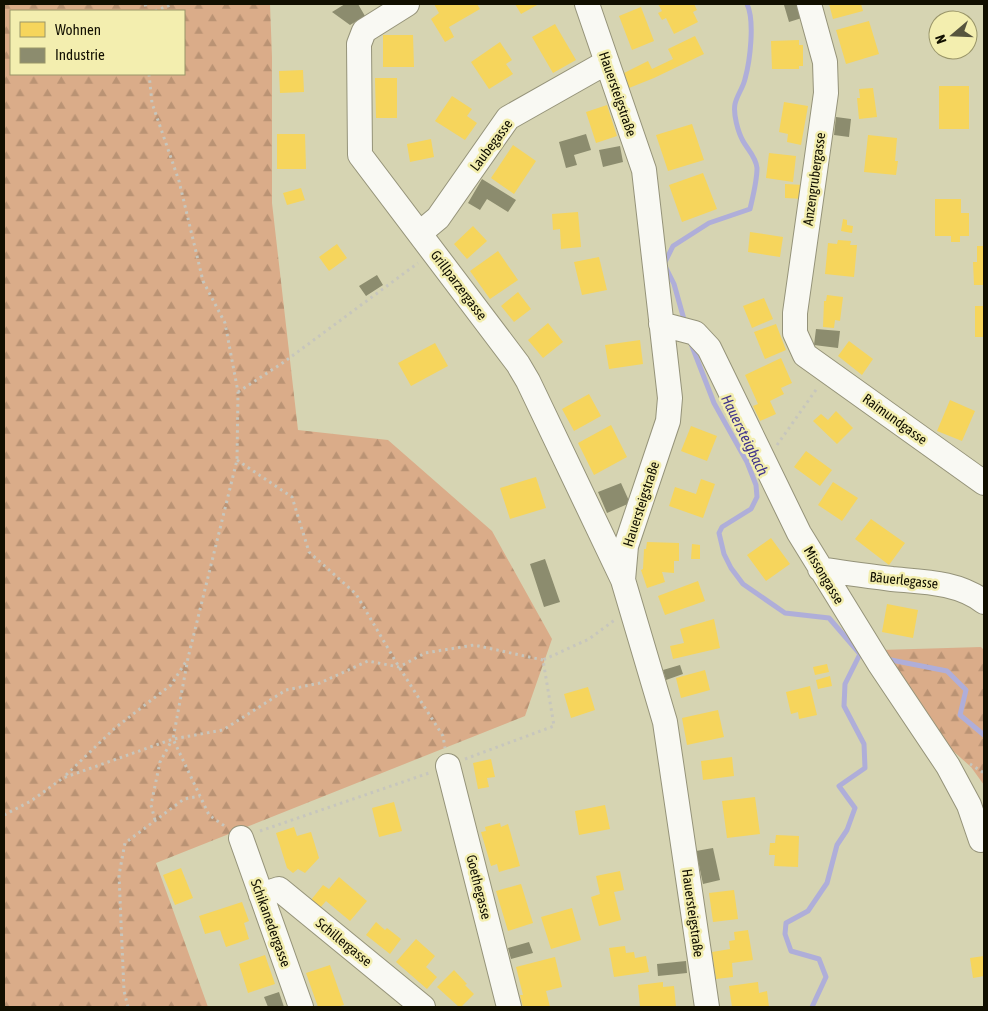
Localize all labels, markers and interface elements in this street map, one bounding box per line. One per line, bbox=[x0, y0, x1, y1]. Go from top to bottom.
legend bbox=[10, 10, 185, 75]
north arrow bbox=[928, 10, 978, 60]
text: Wohnen bbox=[55, 21, 101, 38]
text: N bbox=[932, 33, 950, 46]
text: Industrie bbox=[55, 46, 105, 63]
street label: Hauersteigstraße bbox=[596, 50, 640, 138]
street label: Laubegasse bbox=[467, 116, 515, 174]
street label: Anzengrubergasse bbox=[800, 131, 828, 227]
street label: Grillparzergasse bbox=[428, 247, 490, 323]
street label: Raimundgasse bbox=[860, 390, 930, 448]
water label: Hauersteigbach bbox=[718, 392, 772, 478]
street label: Hauersteigstraße bbox=[620, 459, 662, 549]
street label: Missongasse bbox=[801, 543, 847, 607]
street label: Bäuerlegasse bbox=[869, 568, 939, 592]
street label: Goethegasse bbox=[463, 853, 495, 921]
street label: Hauersteigstraße bbox=[679, 868, 707, 958]
street label: Schikanedergasse bbox=[248, 877, 294, 969]
street label: Schillergasse bbox=[313, 915, 375, 969]

